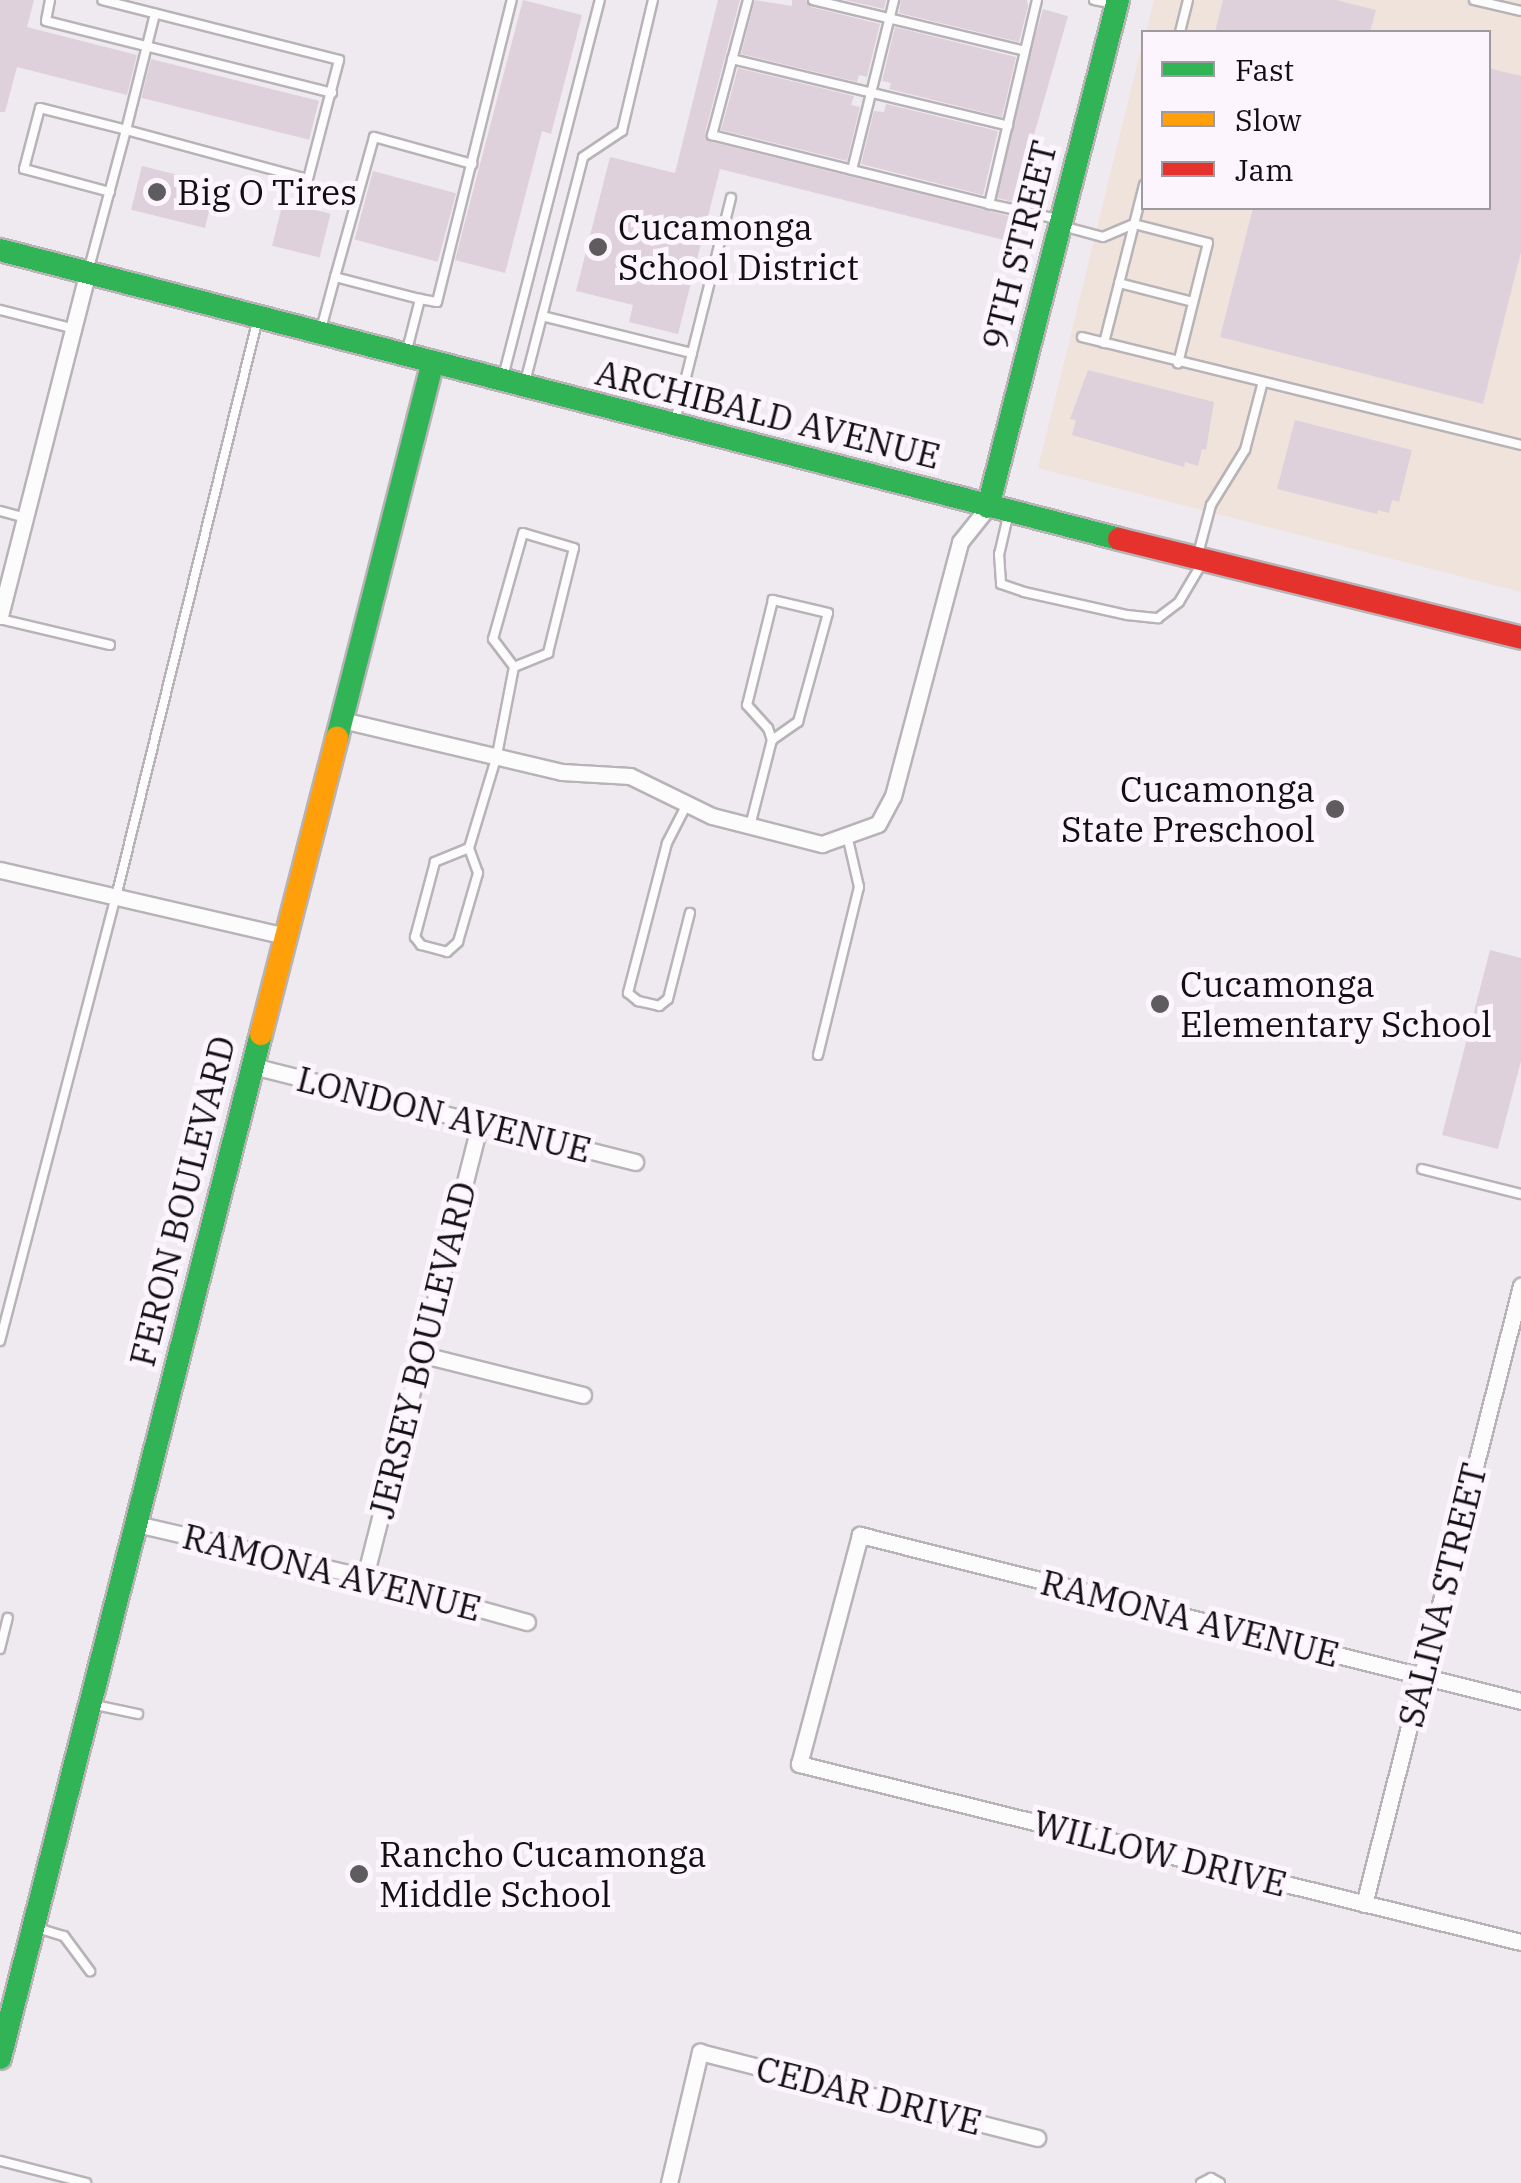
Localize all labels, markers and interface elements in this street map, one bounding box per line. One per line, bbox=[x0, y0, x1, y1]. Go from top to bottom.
legend bbox=[1141, 30, 1491, 210]
text: Fast bbox=[1235, 50, 1294, 89]
text: Slow bbox=[1235, 100, 1302, 139]
street label: 9TH STREET bbox=[973, 136, 1065, 354]
text: Jam bbox=[1235, 150, 1294, 189]
place label: Big O Tires bbox=[177, 171, 357, 213]
marker: Big O Tires bbox=[146, 181, 168, 203]
place label: Cucamonga School District bbox=[618, 206, 859, 288]
marker: Cucamonga School District bbox=[587, 236, 609, 258]
street label: ARCHIBALD AVENUE bbox=[592, 351, 944, 477]
place label: Cucamonga State Preschool bbox=[1061, 768, 1315, 850]
marker: Cucamonga State Preschool bbox=[1324, 798, 1346, 820]
place label: Cucamonga Elementary School bbox=[1180, 963, 1492, 1045]
marker: Cucamonga Elementary School bbox=[1149, 993, 1171, 1015]
street label: FERON BOULEVARD bbox=[121, 1032, 243, 1370]
street label: LONDON AVENUE bbox=[293, 1057, 595, 1171]
street label: JERSEY BOULEVARD bbox=[360, 1177, 484, 1523]
street label: SALINA STREET bbox=[1389, 1459, 1495, 1731]
street label: RAMONA AVENUE bbox=[179, 1515, 485, 1629]
street label: RAMONA AVENUE bbox=[1037, 1561, 1343, 1675]
street label: WILLOW DRIVE bbox=[1029, 1801, 1291, 1905]
place label: Rancho Cucamonga Middle School bbox=[379, 1833, 707, 1915]
marker: Rancho Cucamonga Middle School bbox=[348, 1863, 370, 1885]
street label: CEDAR DRIVE bbox=[752, 2047, 986, 2143]

